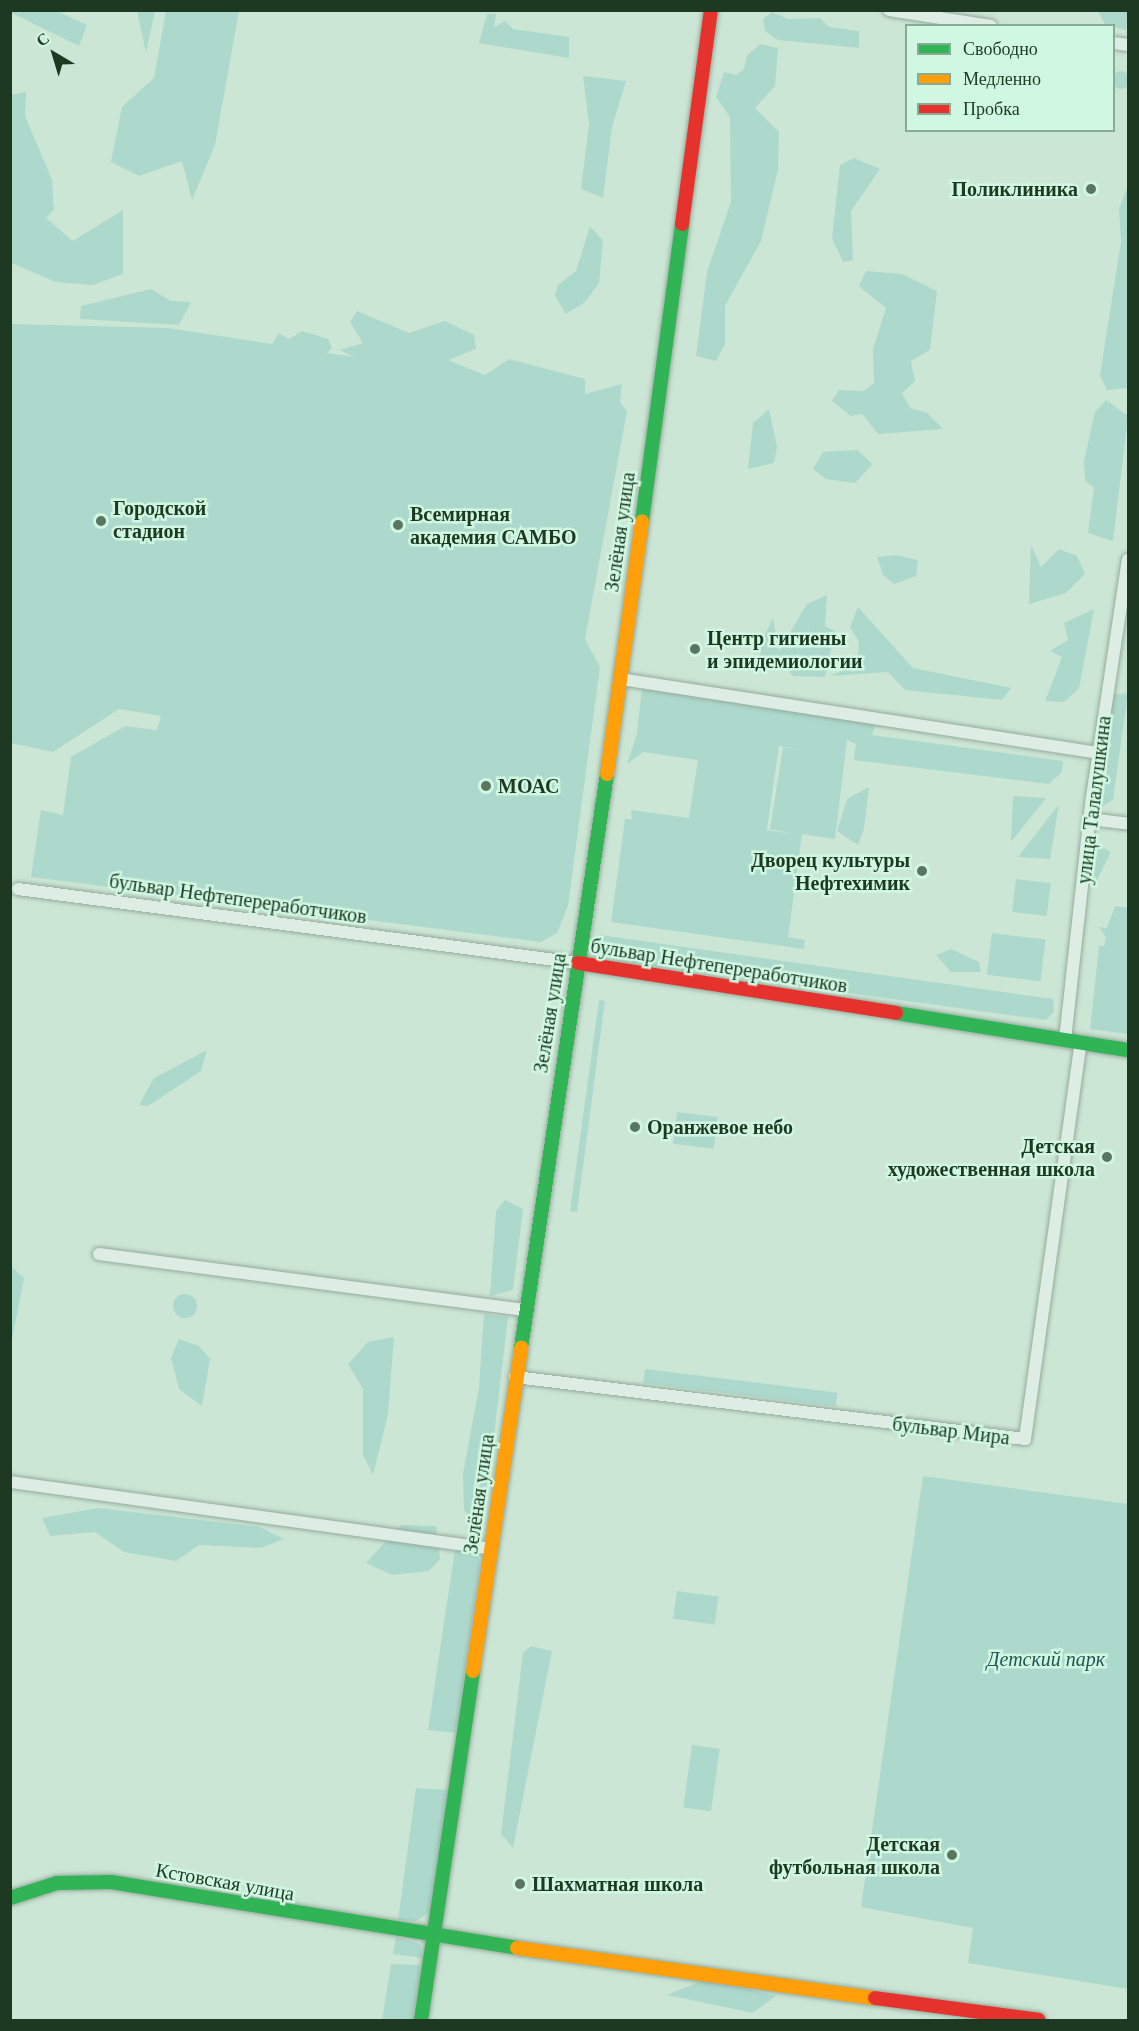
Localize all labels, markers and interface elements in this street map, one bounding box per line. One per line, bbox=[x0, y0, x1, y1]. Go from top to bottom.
north arrow bbox=[24, 24, 84, 84]
legend bbox=[905, 24, 1115, 132]
text: С bbox=[33, 29, 52, 50]
text: Свободно bbox=[963, 39, 1038, 59]
text: Медленно bbox=[963, 69, 1041, 89]
text: Пробка bbox=[963, 99, 1020, 119]
place label: Поликлиника bbox=[951, 177, 1078, 201]
marker: Поликлиника bbox=[1082, 180, 1100, 198]
street label: Зелёная улица bbox=[600, 470, 640, 594]
place label: Городской стадион bbox=[113, 497, 206, 544]
place label: Всемирная академия САМБО bbox=[410, 502, 577, 549]
marker: Городской стадион bbox=[94, 514, 108, 528]
marker: Всемирная академия САМБО bbox=[391, 518, 405, 532]
place label: Центр гигиены и эпидемиологии bbox=[707, 626, 862, 673]
marker: Центр гигиены и эпидемиологии bbox=[688, 642, 702, 656]
street label: улица Талалушкина bbox=[1072, 714, 1116, 886]
place label: МОАС bbox=[498, 774, 559, 798]
marker: МОАС bbox=[479, 779, 493, 793]
place label: Дворец культуры Нефтехимик bbox=[751, 848, 910, 895]
marker: Дворец культуры Нефтехимик bbox=[915, 864, 929, 878]
street label: бульвар Нефтепереработчиков bbox=[108, 869, 368, 929]
street label: бульвар Нефтепереработчиков bbox=[589, 934, 849, 998]
street label: Зелёная улица bbox=[529, 951, 571, 1075]
place label: Оранжевое небо bbox=[647, 1115, 793, 1139]
marker: Оранжевое небо bbox=[628, 1120, 642, 1134]
place label: Детская художественная школа bbox=[888, 1134, 1095, 1181]
marker: Детская художественная школа bbox=[1100, 1150, 1114, 1164]
street label: бульвар Мира bbox=[891, 1412, 1011, 1450]
street label: Зелёная улица bbox=[459, 1432, 499, 1556]
park label: Детский парк bbox=[987, 1647, 1105, 1671]
place label: Детская футбольная школа bbox=[769, 1832, 940, 1879]
marker: Детская футбольная школа bbox=[945, 1848, 959, 1862]
street label: Кстовская улица bbox=[154, 1858, 296, 1906]
place label: Шахматная школа bbox=[532, 1872, 703, 1896]
marker: Шахматная школа bbox=[513, 1877, 527, 1891]

